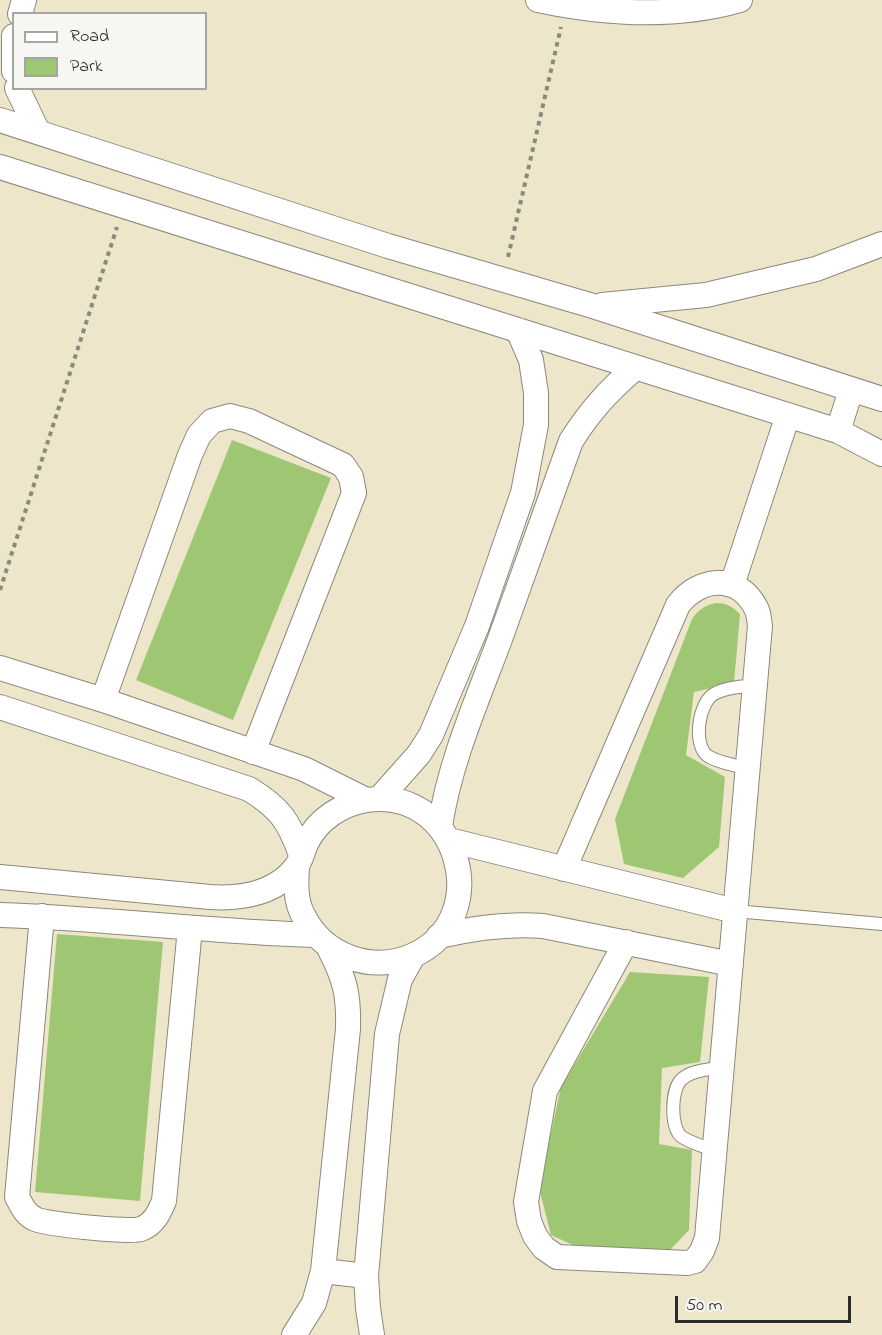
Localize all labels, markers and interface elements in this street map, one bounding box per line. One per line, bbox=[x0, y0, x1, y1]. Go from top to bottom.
legend bbox=[12, 12, 207, 90]
text: Road bbox=[70, 24, 109, 50]
text: Park bbox=[70, 54, 103, 80]
scale bar bbox=[678, 1284, 854, 1322]
text: 50 m bbox=[686, 1293, 723, 1319]

